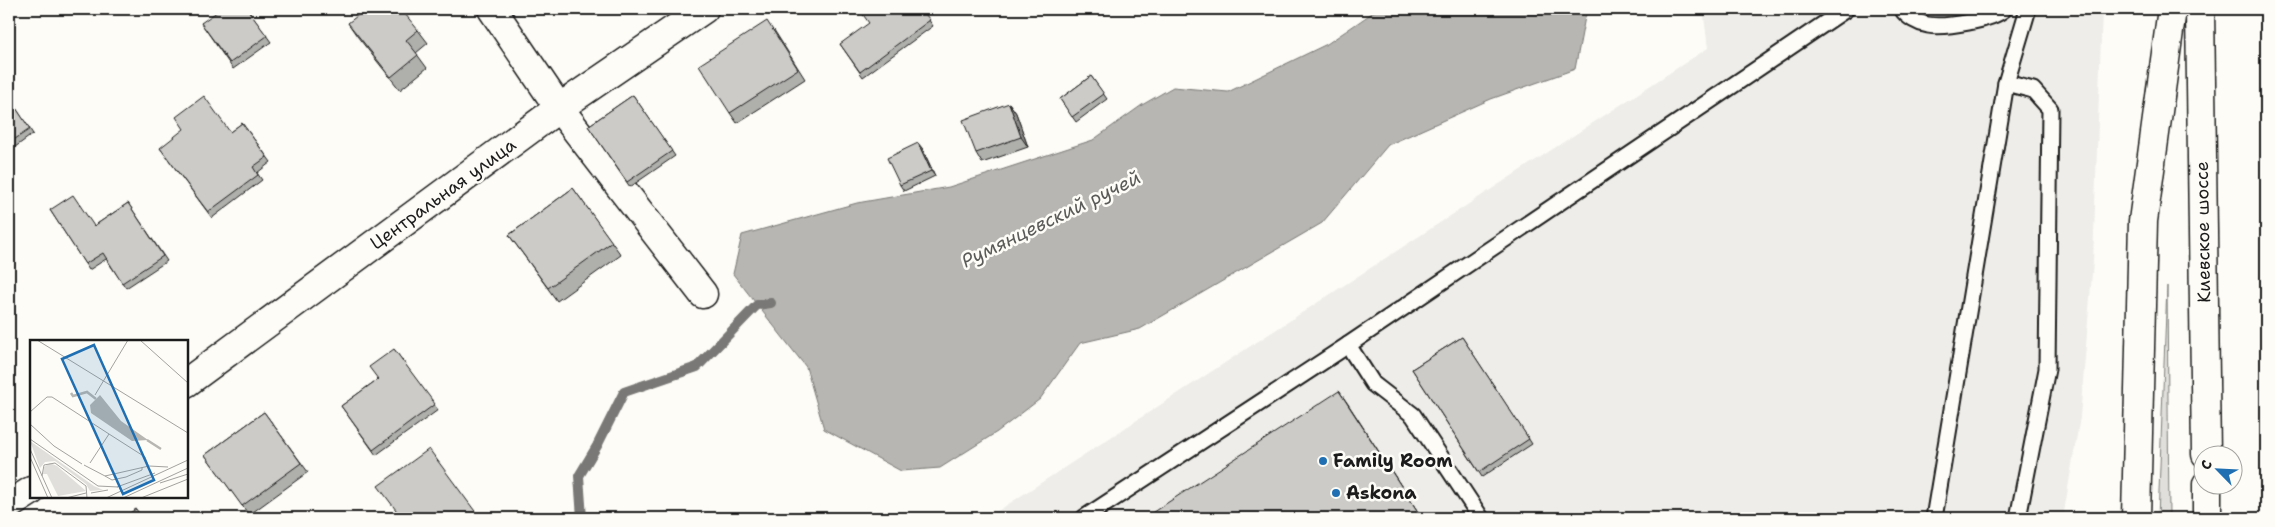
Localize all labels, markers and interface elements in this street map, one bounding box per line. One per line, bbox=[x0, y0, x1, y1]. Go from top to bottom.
street label: Центральная улица bbox=[365, 133, 521, 255]
street label: Киевское шоссе bbox=[2190, 161, 2216, 303]
water label: Румянцевский ручей bbox=[957, 165, 1145, 273]
inset map bbox=[30, 340, 188, 497]
north arrow bbox=[2192, 444, 2242, 494]
place label: Family Room bbox=[1333, 449, 1453, 473]
marker: Family Room bbox=[1317, 455, 1329, 467]
text: С bbox=[2196, 457, 2216, 472]
place label: Askona bbox=[1346, 481, 1417, 505]
marker: Askona bbox=[1330, 487, 1342, 499]

